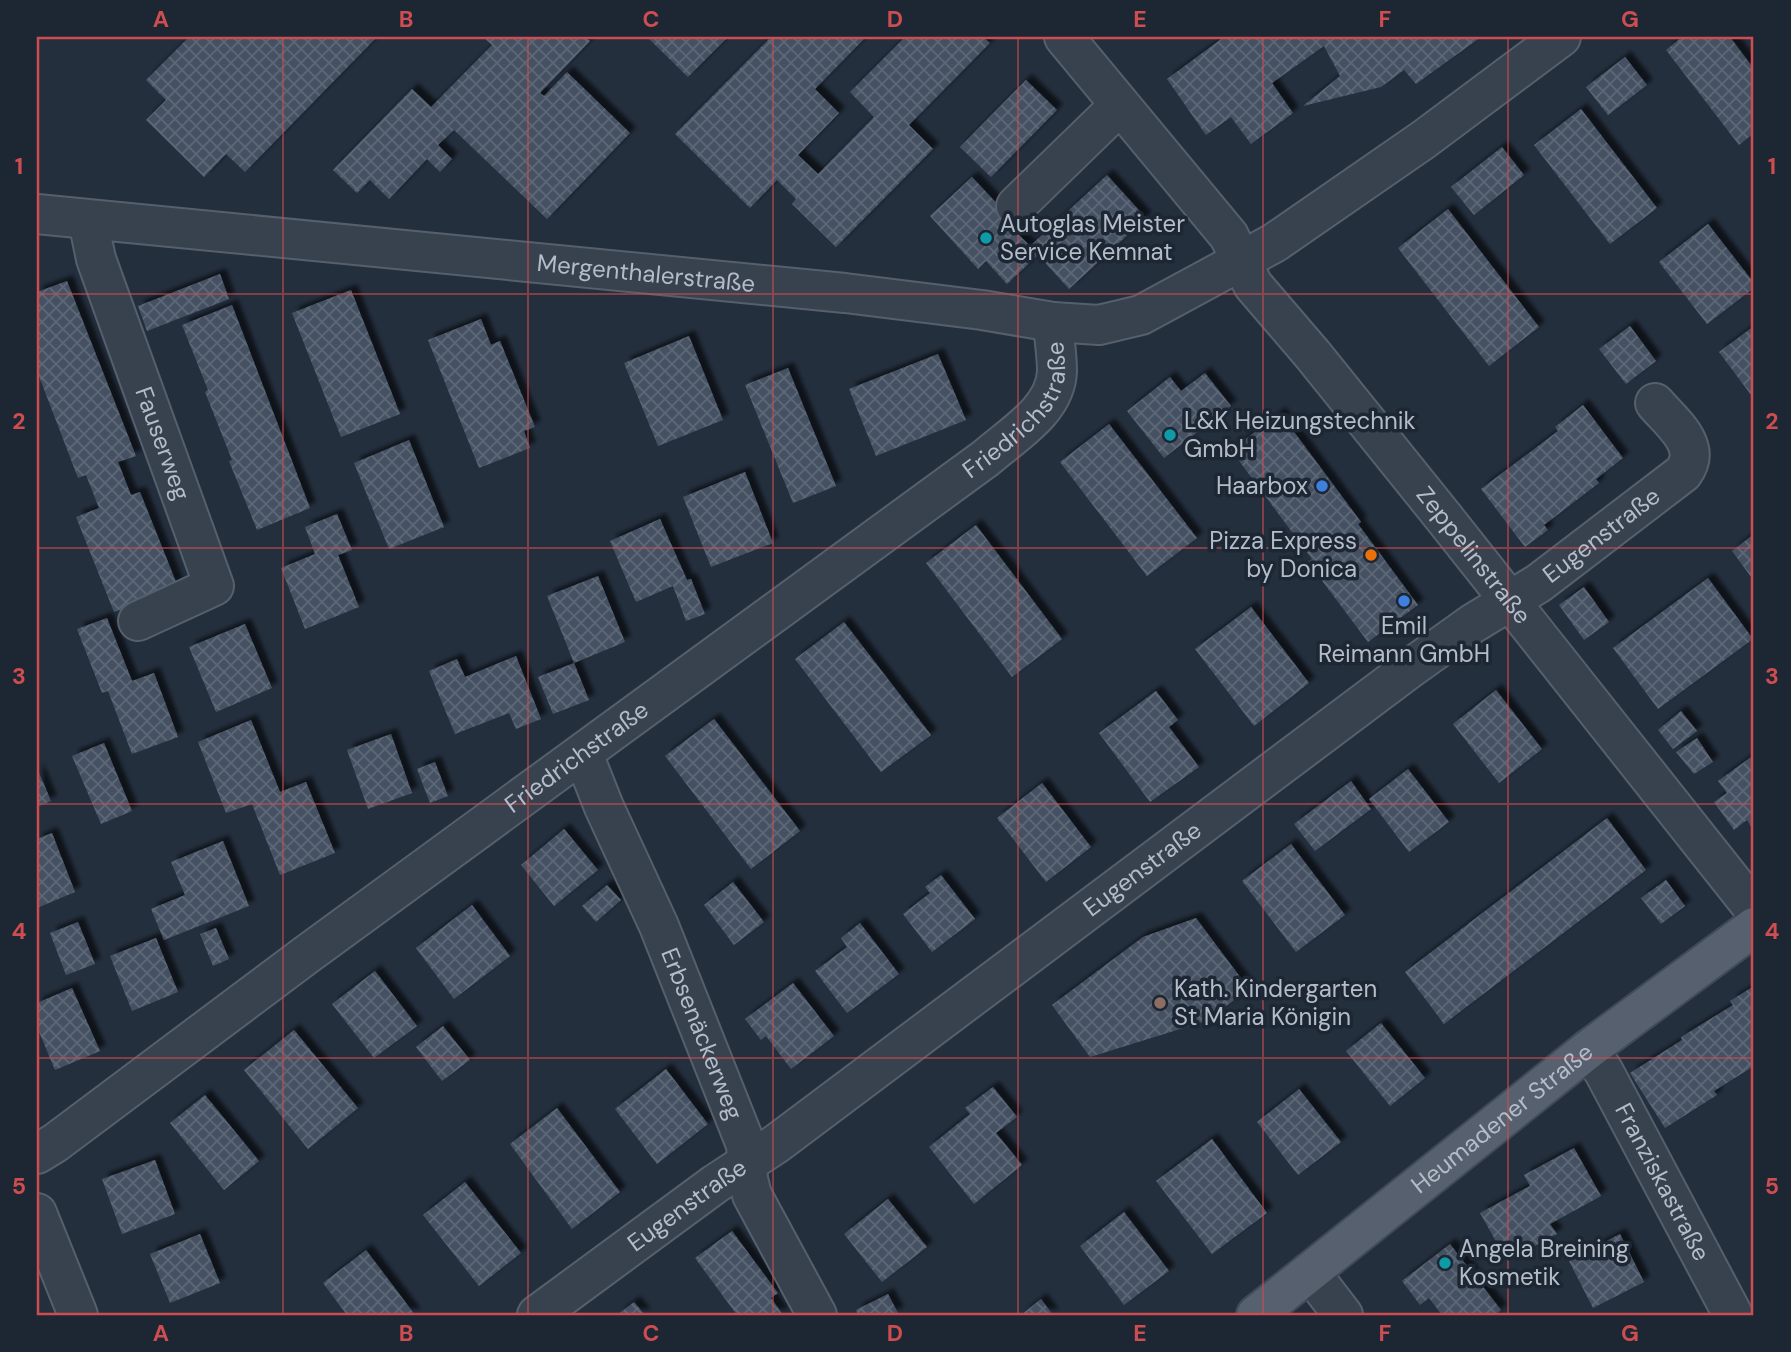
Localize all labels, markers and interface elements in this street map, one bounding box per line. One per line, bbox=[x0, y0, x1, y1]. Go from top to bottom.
text: A bbox=[153, 4, 169, 34]
text: B bbox=[399, 4, 413, 34]
text: C bbox=[643, 4, 659, 34]
text: D bbox=[887, 4, 903, 34]
text: E bbox=[1133, 4, 1147, 34]
text: F bbox=[1379, 4, 1392, 34]
text: G bbox=[1621, 4, 1639, 34]
text: 1 bbox=[15, 151, 23, 181]
text: 1 bbox=[1768, 151, 1776, 181]
place label: Autoglas Meister Service Kemnat bbox=[1000, 208, 1185, 267]
marker: Autoglas Meister Service Kemnat bbox=[978, 230, 994, 246]
street label: Mergenthalerstraße bbox=[536, 247, 757, 299]
street label: Friedrichstraße bbox=[956, 340, 1072, 485]
street label: Fauserweg bbox=[128, 382, 198, 504]
place label: L&K Heizungstechnik GmbH bbox=[1184, 405, 1416, 464]
text: 2 bbox=[12, 406, 26, 436]
text: 2 bbox=[1765, 406, 1779, 436]
marker: L&K Heizungstechnik GmbH bbox=[1162, 427, 1178, 443]
place label: Haarbox bbox=[1216, 470, 1308, 501]
marker: Haarbox bbox=[1314, 478, 1330, 494]
street label: Zeppelinstraße bbox=[1410, 480, 1538, 630]
street label: Eugenstraße bbox=[1536, 480, 1666, 590]
place label: Pizza Express by Donica bbox=[1209, 525, 1357, 584]
marker: Pizza Express by Donica bbox=[1363, 547, 1379, 563]
marker: Emil Reimann GmbH bbox=[1396, 593, 1412, 609]
place label: Emil Reimann GmbH bbox=[1318, 610, 1490, 669]
text: 3 bbox=[12, 661, 26, 691]
text: 3 bbox=[1765, 661, 1779, 691]
street label: Friedrichstraße bbox=[498, 694, 654, 820]
street label: Eugenstraße bbox=[1077, 814, 1207, 923]
text: 4 bbox=[12, 916, 27, 946]
text: 4 bbox=[1765, 916, 1780, 946]
street label: Erbsenäckerweg bbox=[654, 943, 750, 1124]
place label: Kath. Kindergarten St Maria Königin bbox=[1174, 973, 1377, 1032]
marker: Kath. Kindergarten St Maria Königin bbox=[1152, 995, 1168, 1011]
street label: Heumadener Straße bbox=[1405, 1036, 1599, 1200]
street label: Franziskastraße bbox=[1608, 1097, 1717, 1266]
street label: Eugenstraße bbox=[621, 1152, 752, 1258]
text: 5 bbox=[12, 1171, 26, 1201]
text: 5 bbox=[1765, 1171, 1779, 1201]
place label: Angela Breining Kosmetik bbox=[1459, 1233, 1629, 1292]
marker: Angela Breining Kosmetik bbox=[1437, 1255, 1453, 1271]
text: A bbox=[153, 1318, 169, 1348]
text: B bbox=[399, 1318, 413, 1348]
text: C bbox=[643, 1318, 659, 1348]
text: D bbox=[887, 1318, 903, 1348]
text: E bbox=[1133, 1318, 1147, 1348]
text: F bbox=[1379, 1318, 1392, 1348]
text: G bbox=[1621, 1318, 1639, 1348]

